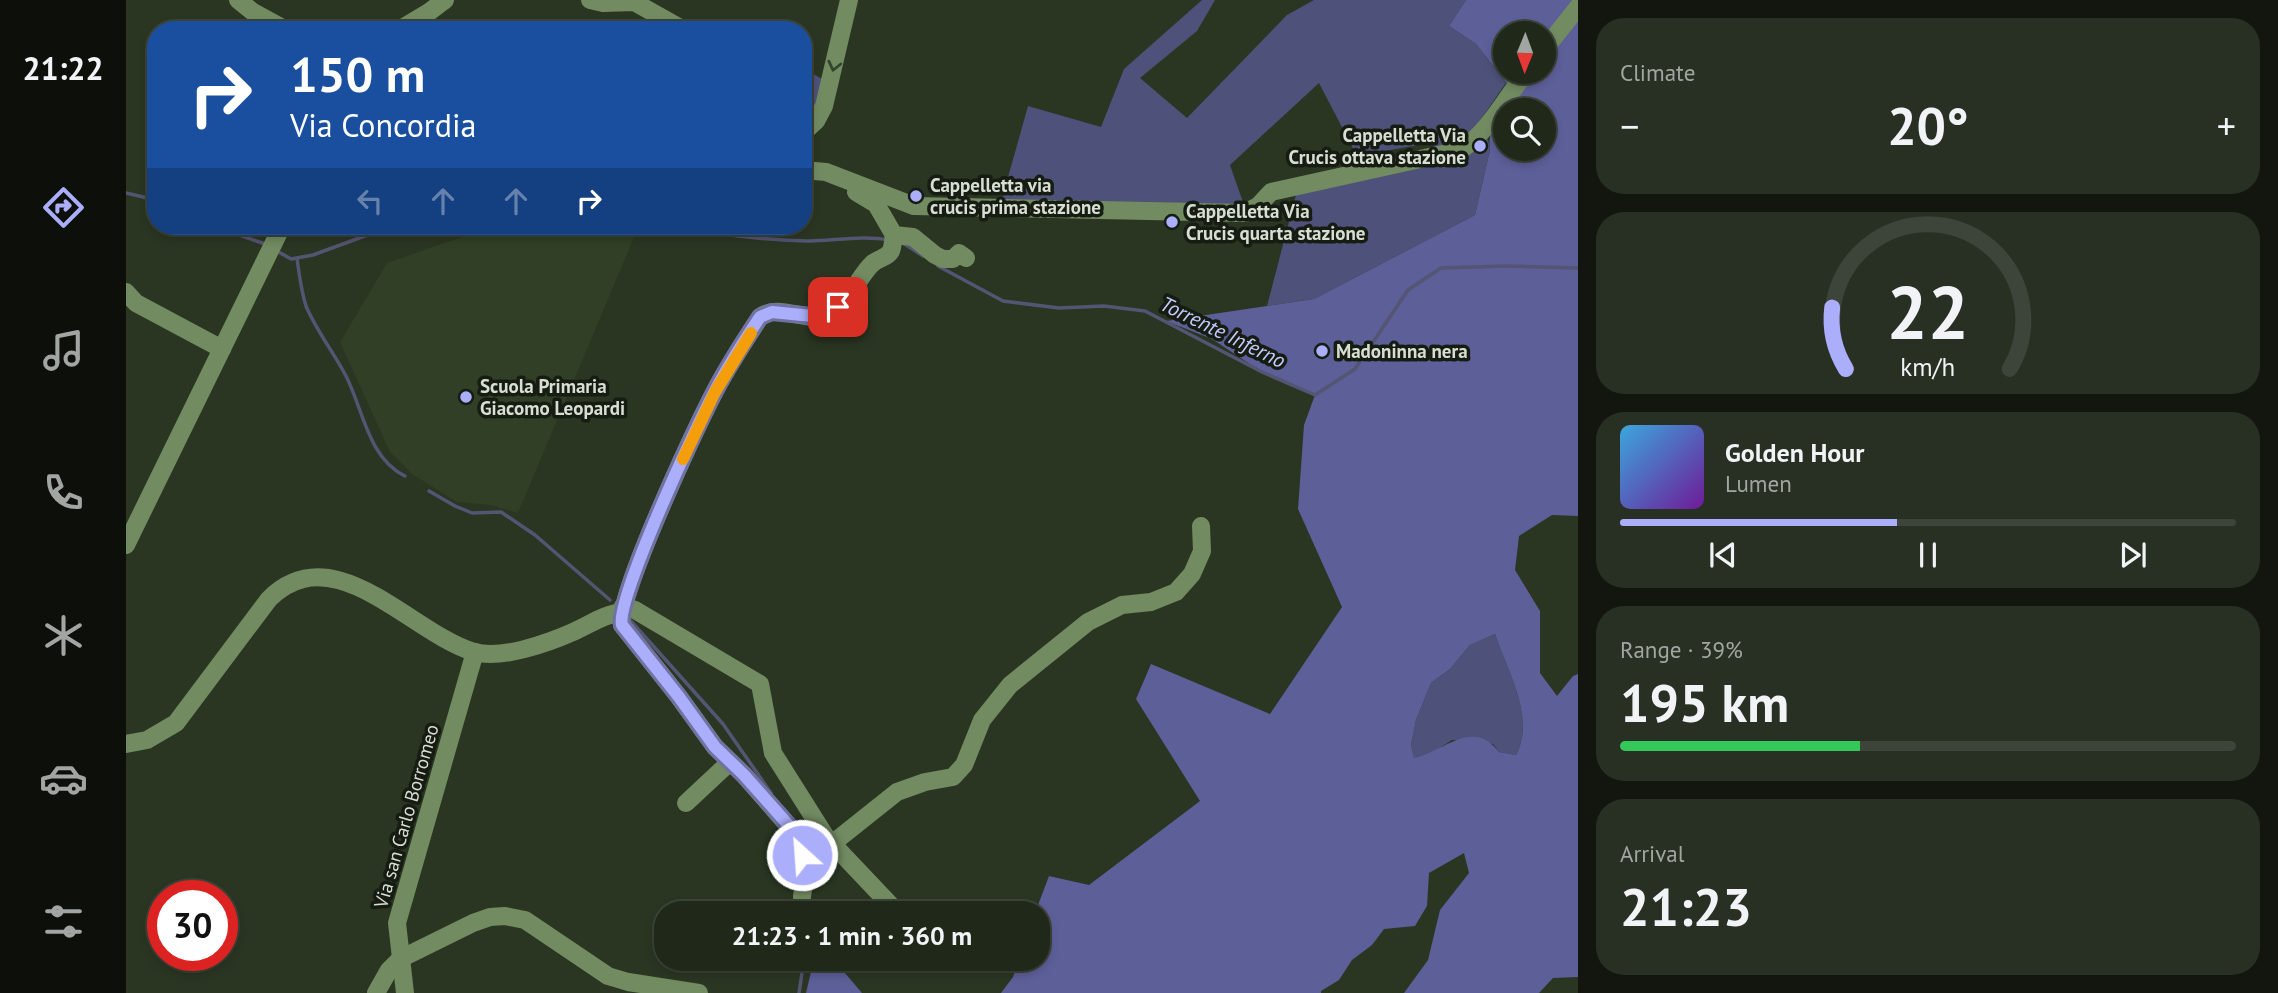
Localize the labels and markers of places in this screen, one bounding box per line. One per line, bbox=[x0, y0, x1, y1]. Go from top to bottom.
place label: Cappelletta Via Crucis ottava stazione bbox=[1288, 123, 1466, 169]
marker: Cappelletta Via Crucis ottava stazione bbox=[1472, 138, 1488, 154]
place label: Cappelletta via crucis prima stazione bbox=[930, 173, 1101, 219]
marker: Cappelletta via crucis prima stazione bbox=[908, 188, 924, 204]
place label: Cappelletta Via Crucis quarta stazione bbox=[1186, 199, 1366, 245]
marker: Cappelletta Via Crucis quarta stazione bbox=[1164, 214, 1180, 230]
pin bbox=[808, 277, 868, 337]
place label: Madoninna nera bbox=[1336, 339, 1468, 363]
marker: Madoninna nera bbox=[1314, 343, 1330, 359]
place label: Scuola Primaria Giacomo Leopardi bbox=[480, 374, 625, 420]
marker: Scuola Primaria Giacomo Leopardi bbox=[458, 389, 474, 405]

